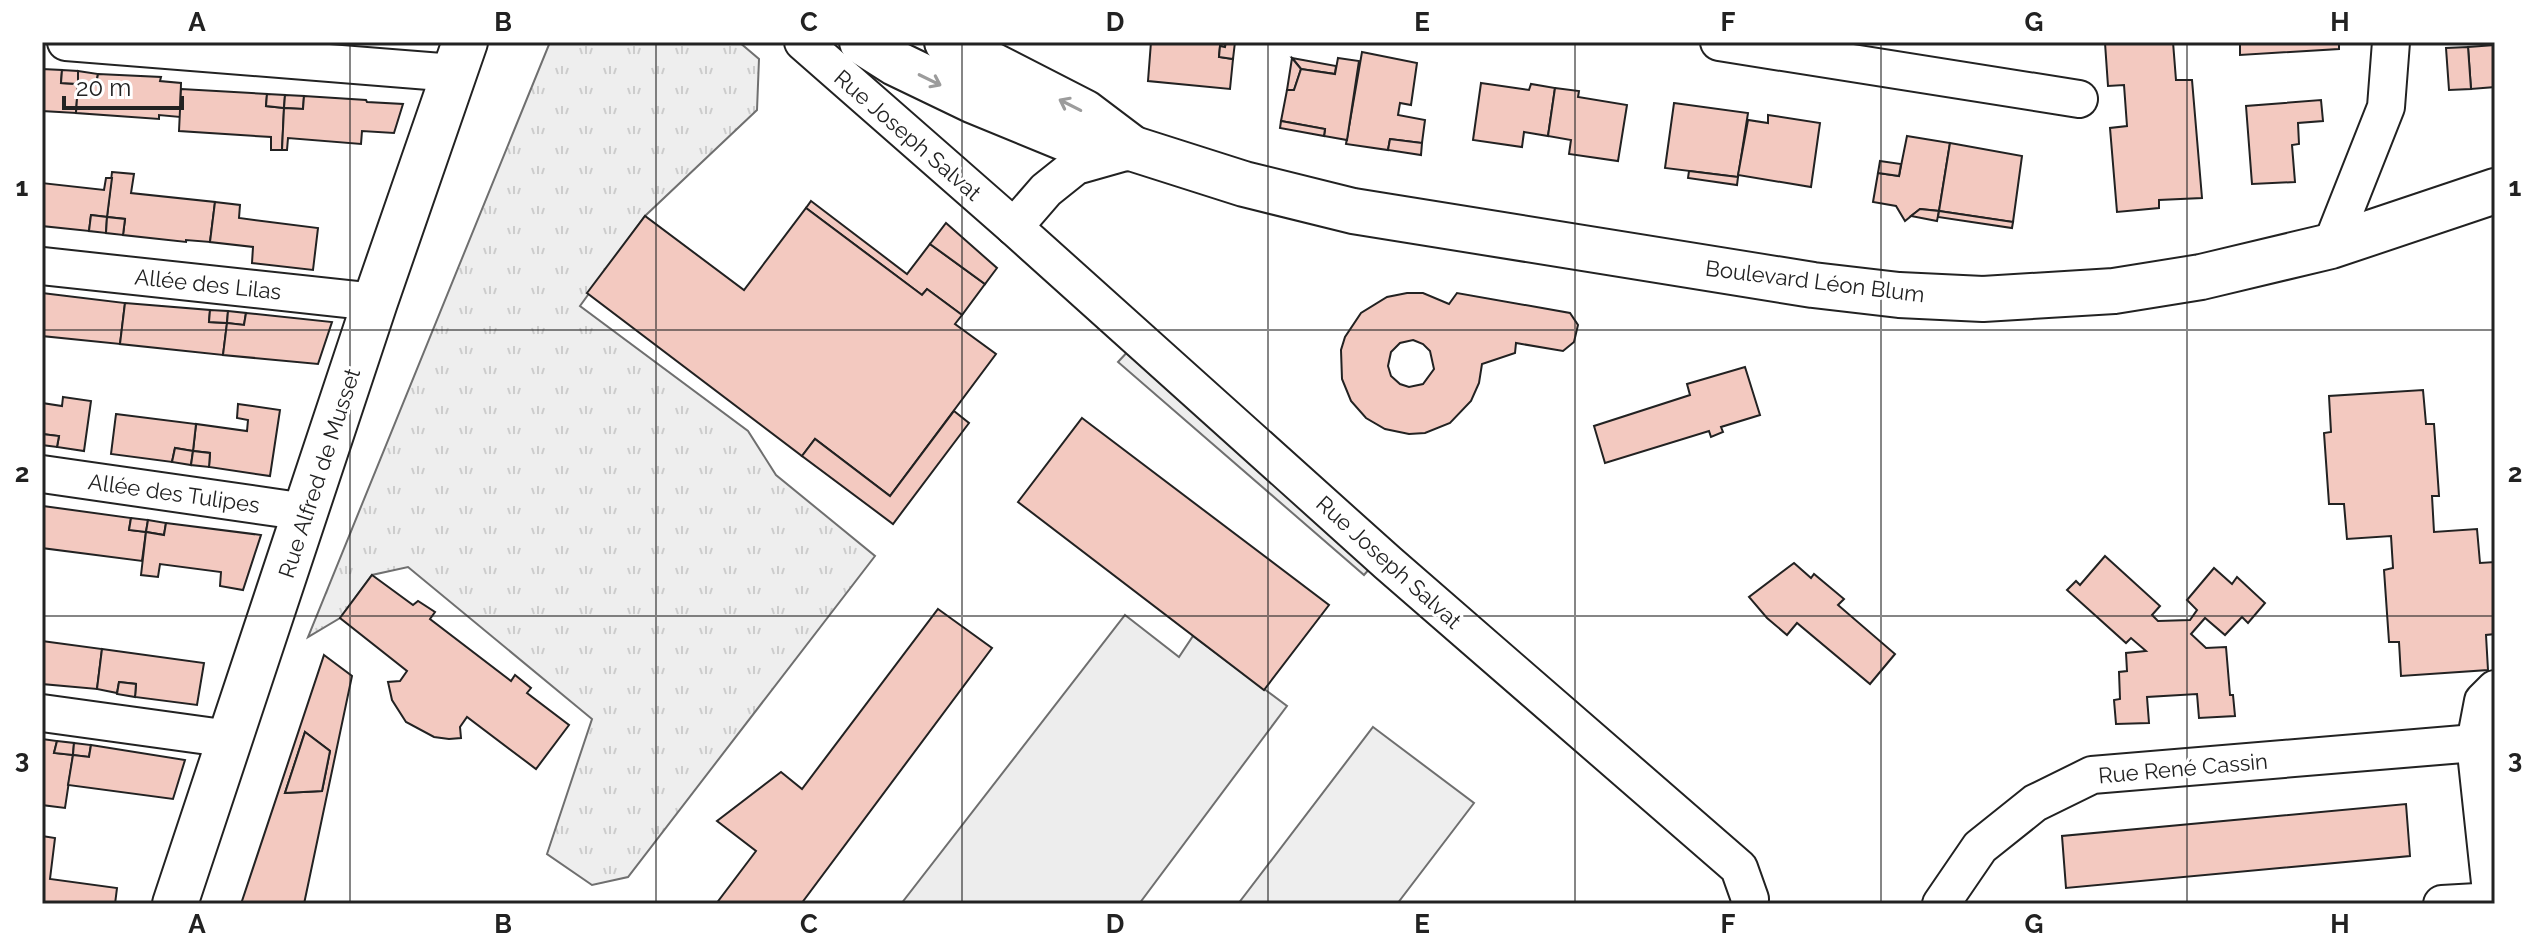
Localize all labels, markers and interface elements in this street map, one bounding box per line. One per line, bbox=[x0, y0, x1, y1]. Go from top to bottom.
text: A bbox=[188, 7, 206, 37]
text: B bbox=[494, 7, 512, 37]
text: C bbox=[800, 7, 818, 37]
text: D bbox=[1106, 7, 1124, 37]
text: E bbox=[1414, 7, 1430, 37]
text: F bbox=[1721, 7, 1736, 37]
text: G bbox=[2025, 7, 2043, 37]
text: H bbox=[2330, 7, 2350, 37]
scale bar bbox=[64, 60, 182, 110]
street label: Rue Joseph Salvat bbox=[829, 64, 987, 206]
text: 20 m bbox=[76, 73, 131, 102]
one-way arrow bbox=[918, 73, 942, 88]
one-way arrow bbox=[1059, 97, 1083, 113]
text: 1 bbox=[16, 172, 29, 202]
text: 1 bbox=[2509, 172, 2522, 202]
street label: Boulevard Léon Blum bbox=[1704, 255, 1926, 307]
street label: Allée des Lilas bbox=[133, 263, 283, 305]
street label: Rue Alfred de Musset bbox=[273, 364, 365, 581]
text: 2 bbox=[15, 458, 29, 488]
text: 2 bbox=[2508, 458, 2522, 488]
street label: Allée des Tulipes bbox=[87, 468, 261, 518]
street label: Rue Joseph Salvat bbox=[1311, 490, 1467, 634]
text: 3 bbox=[15, 744, 29, 774]
text: 3 bbox=[2508, 744, 2522, 774]
street label: Rue René Cassin bbox=[2097, 748, 2269, 788]
text: A bbox=[188, 909, 206, 939]
text: B bbox=[494, 909, 512, 939]
text: C bbox=[800, 909, 818, 939]
text: D bbox=[1106, 909, 1124, 939]
text: E bbox=[1414, 909, 1430, 939]
text: F bbox=[1721, 909, 1736, 939]
text: G bbox=[2025, 909, 2043, 939]
text: H bbox=[2330, 909, 2350, 939]

